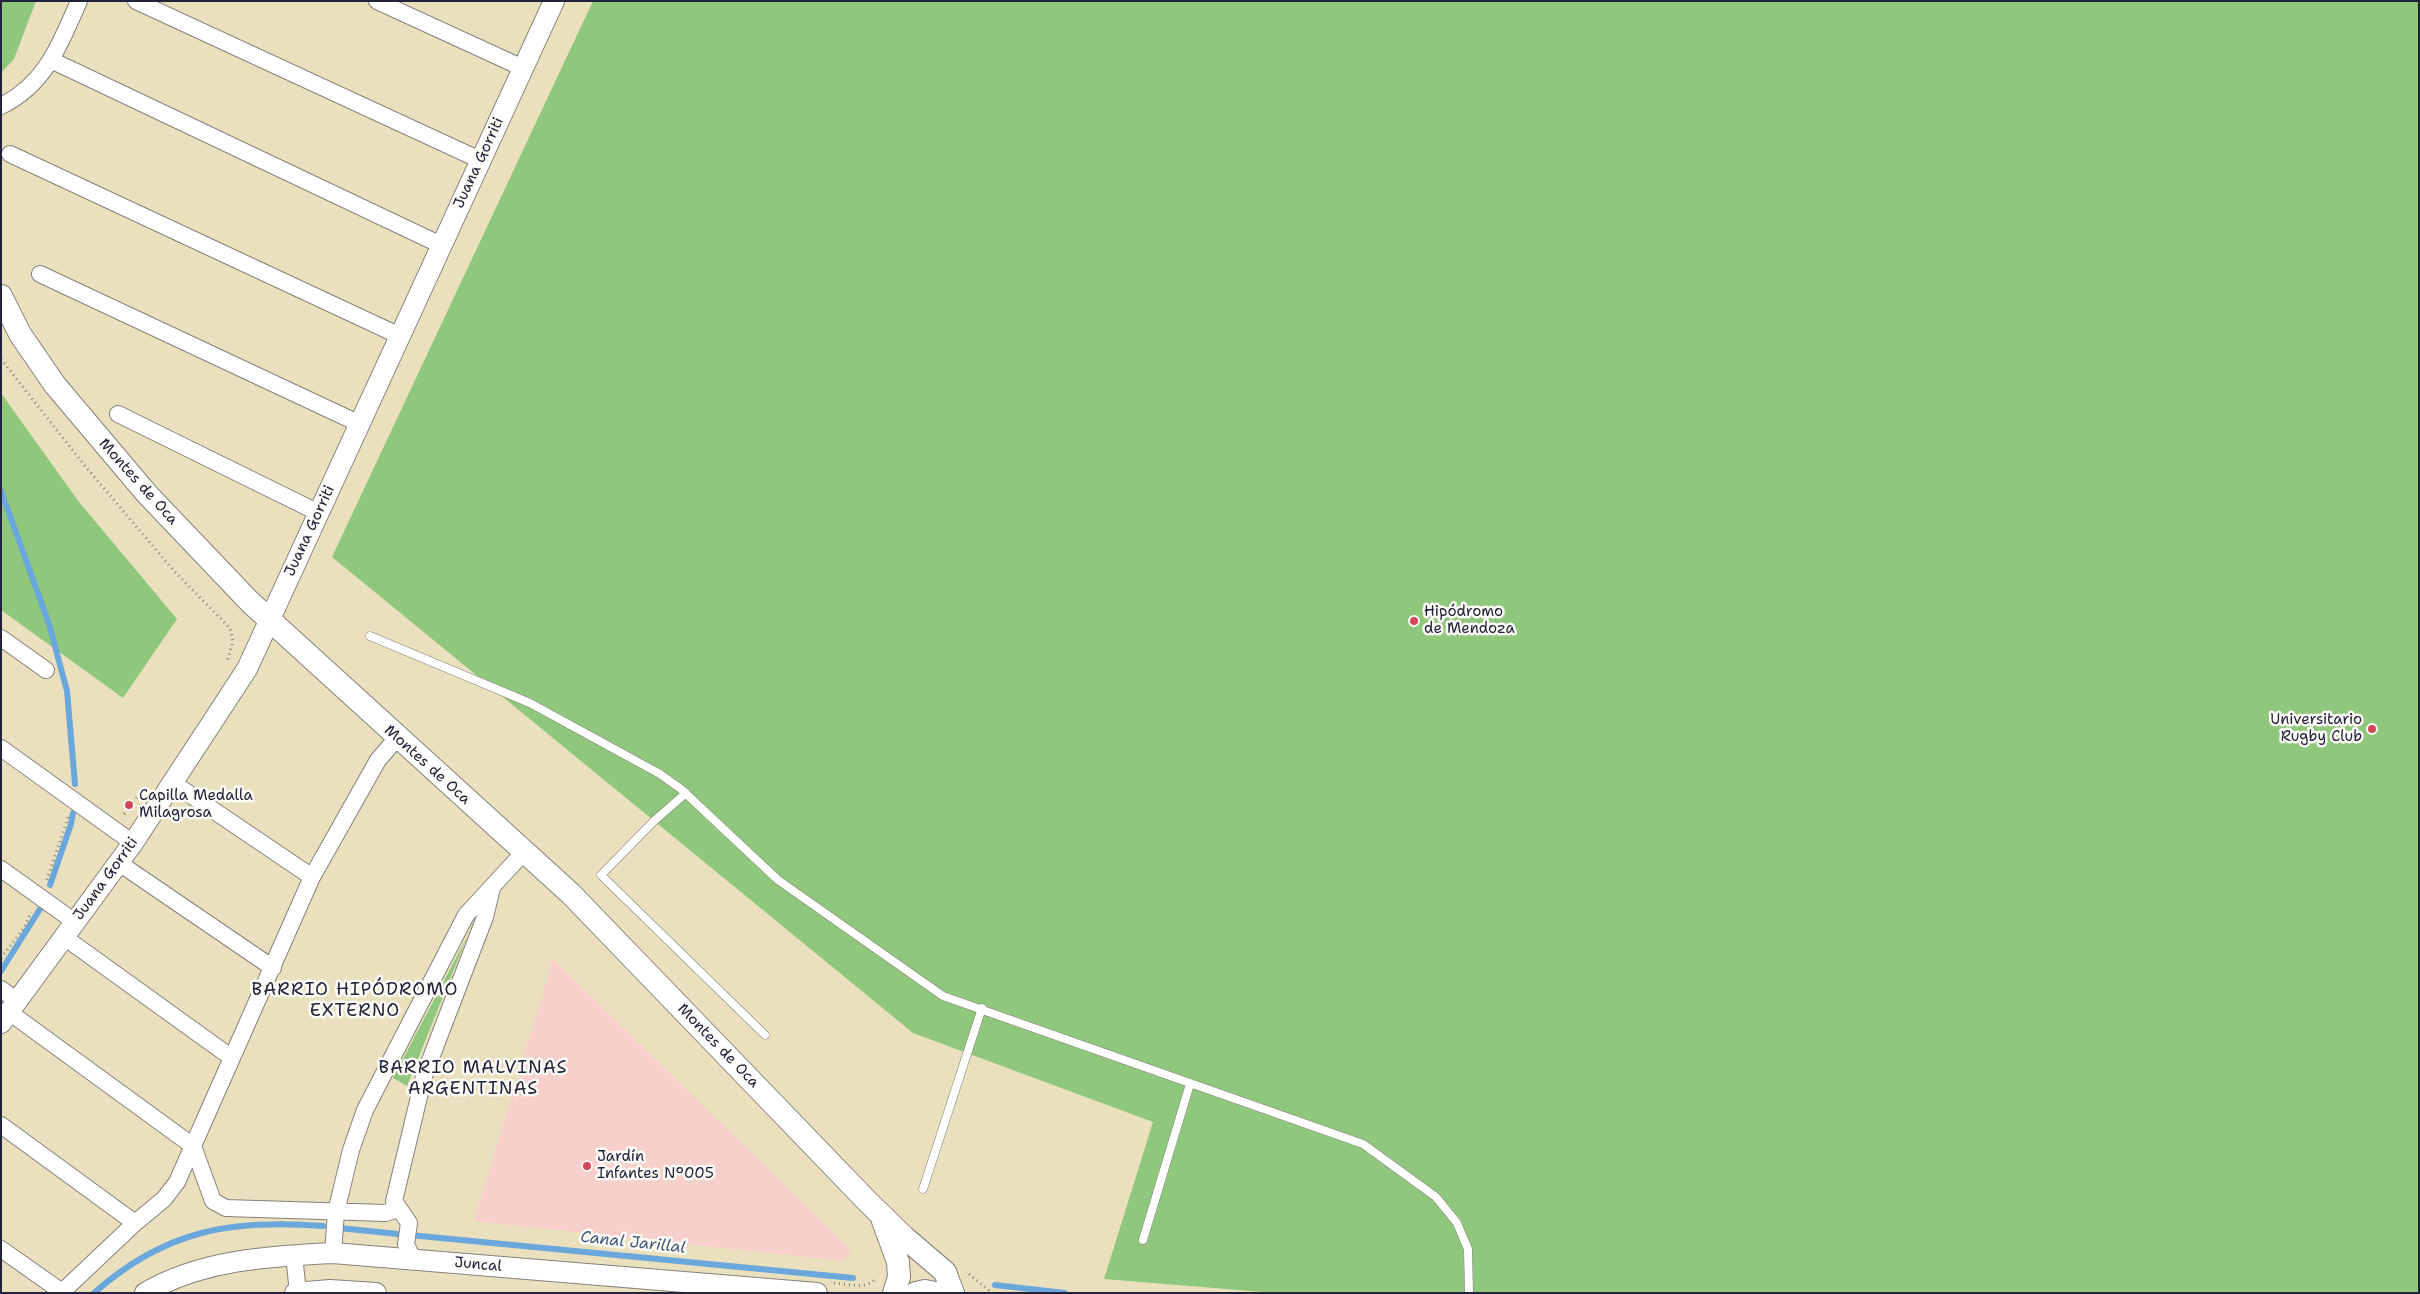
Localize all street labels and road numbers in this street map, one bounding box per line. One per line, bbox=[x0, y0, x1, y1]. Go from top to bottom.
street label: Juana Gorriti bbox=[450, 115, 508, 211]
street label: Montes de Oca bbox=[95, 435, 181, 529]
street label: Juana Gorriti bbox=[281, 483, 339, 579]
street label: Montes de Oca bbox=[380, 722, 474, 808]
street label: Juana Gorriti bbox=[70, 834, 142, 924]
street label: Montes de Oca bbox=[673, 1000, 763, 1092]
street label: Juncal bbox=[453, 1254, 503, 1276]

